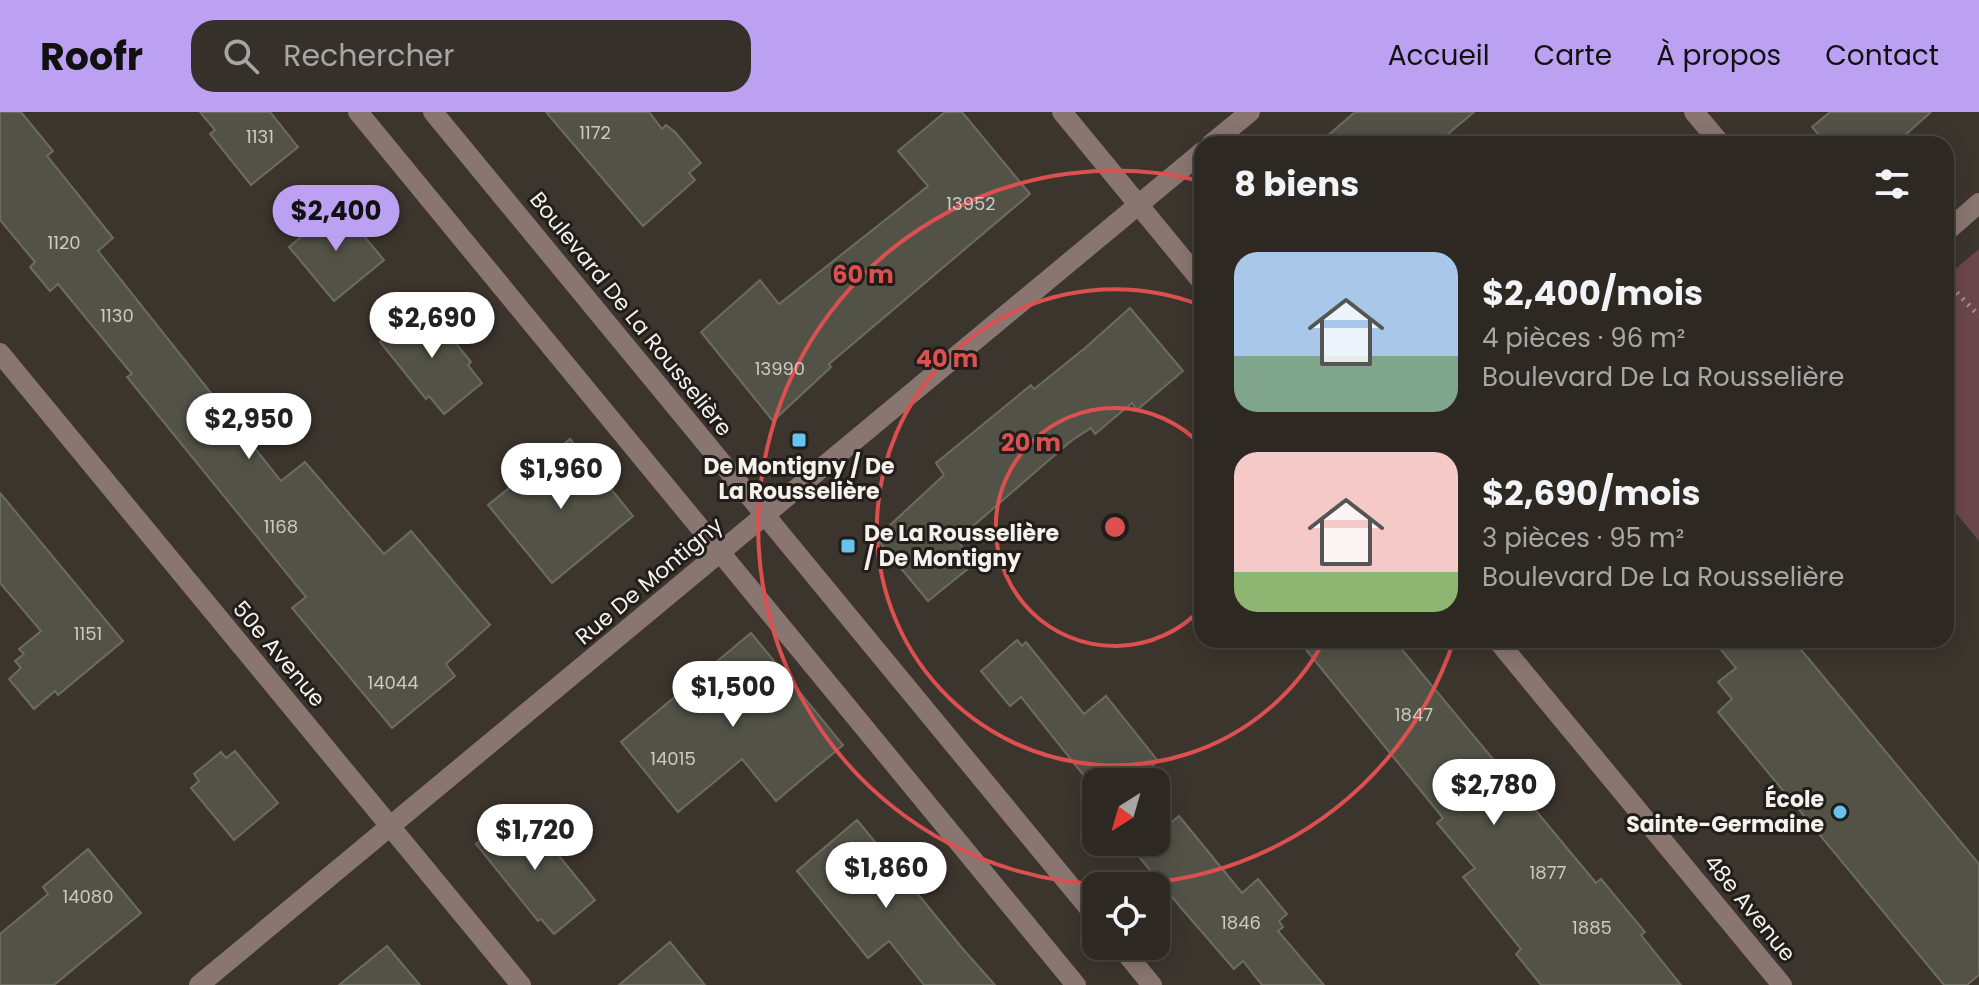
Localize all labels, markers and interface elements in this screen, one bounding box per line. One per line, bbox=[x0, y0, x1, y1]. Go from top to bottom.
search box bbox=[191, 20, 751, 92]
text: Roofr bbox=[40, 30, 143, 83]
icon: search bbox=[219, 34, 263, 78]
text: Rechercher bbox=[283, 34, 454, 77]
text: Accueil bbox=[1388, 36, 1490, 75]
text: Carte bbox=[1534, 36, 1612, 75]
text: À propos bbox=[1656, 36, 1781, 75]
text: Contact bbox=[1825, 36, 1939, 75]
house number: 1172 bbox=[579, 120, 611, 145]
house number: 1131 bbox=[246, 124, 274, 149]
text: 8 biens bbox=[1234, 160, 1359, 208]
icon: filters bbox=[1870, 162, 1914, 206]
pin: $2,400 bbox=[271, 185, 401, 253]
street label: Boulevard De La Rousselière bbox=[522, 185, 740, 443]
house number: 13952 bbox=[946, 191, 996, 216]
text: $2,400 bbox=[291, 193, 381, 229]
house number: 1120 bbox=[47, 230, 81, 255]
text: 60 m bbox=[832, 258, 894, 291]
text: $2,400/mois bbox=[1482, 269, 1703, 317]
icon: home bbox=[1298, 284, 1394, 380]
pin: $2,690 bbox=[367, 292, 497, 360]
text: $2,690 bbox=[388, 300, 476, 336]
house number: 1130 bbox=[100, 303, 134, 328]
text: 4 pièces · 96 m² bbox=[1482, 320, 1685, 356]
text: 40 m bbox=[916, 342, 978, 375]
house number: 13990 bbox=[755, 356, 805, 381]
text: Boulevard De La Rousselière bbox=[1482, 359, 1844, 395]
pin: $2,950 bbox=[184, 393, 314, 461]
text: $2,950 bbox=[204, 401, 294, 437]
text: 20 m bbox=[1001, 426, 1061, 459]
marker: De Montigny / De La Rousselière bbox=[790, 431, 808, 449]
pin: $1,960 bbox=[496, 443, 626, 511]
text: $1,960 bbox=[519, 451, 603, 487]
place label: De Montigny / De La Rousselière bbox=[703, 451, 895, 507]
text: $2,690/mois bbox=[1482, 469, 1700, 517]
icon: home bbox=[1298, 484, 1394, 580]
street label: Rue De Montigny bbox=[569, 510, 730, 652]
centre of rings bbox=[1101, 513, 1129, 541]
house number: 1168 bbox=[264, 514, 298, 539]
place label: De La Rousselière / De Montigny bbox=[864, 518, 1059, 574]
text: 3 pièces · 95 m² bbox=[1482, 520, 1684, 556]
marker: De La Rousselière / De Montigny bbox=[839, 537, 857, 555]
text: Boulevard De La Rousselière bbox=[1482, 559, 1844, 595]
street label: 50e Avenue bbox=[225, 594, 333, 714]
house number: 1151 bbox=[74, 621, 102, 646]
pin: $1,500 bbox=[668, 661, 798, 729]
text: $1,500 bbox=[690, 669, 776, 705]
house number: 14044 bbox=[367, 670, 419, 695]
house number: 1847 bbox=[1395, 702, 1433, 727]
house number: 14015 bbox=[650, 746, 696, 771]
pin: $2,780 bbox=[1429, 759, 1559, 827]
text: $2,780 bbox=[1450, 767, 1538, 803]
north arrow bbox=[1082, 768, 1170, 856]
map controls bbox=[1082, 768, 1170, 960]
place label: École Sainte-Germaine bbox=[1626, 784, 1824, 840]
marker: École Sainte-Germaine bbox=[1831, 803, 1849, 821]
pin: $1,720 bbox=[470, 804, 600, 872]
text: $1,720 bbox=[495, 812, 575, 848]
pin: $1,860 bbox=[821, 842, 951, 910]
street label: 48e Avenue bbox=[1697, 848, 1803, 968]
text: $1,860 bbox=[844, 850, 928, 886]
house number: 1877 bbox=[1530, 860, 1567, 885]
button: locate bbox=[1082, 872, 1170, 960]
house number: 14080 bbox=[62, 884, 114, 909]
house number: 1846 bbox=[1221, 910, 1261, 935]
house number: 1885 bbox=[1572, 915, 1612, 940]

